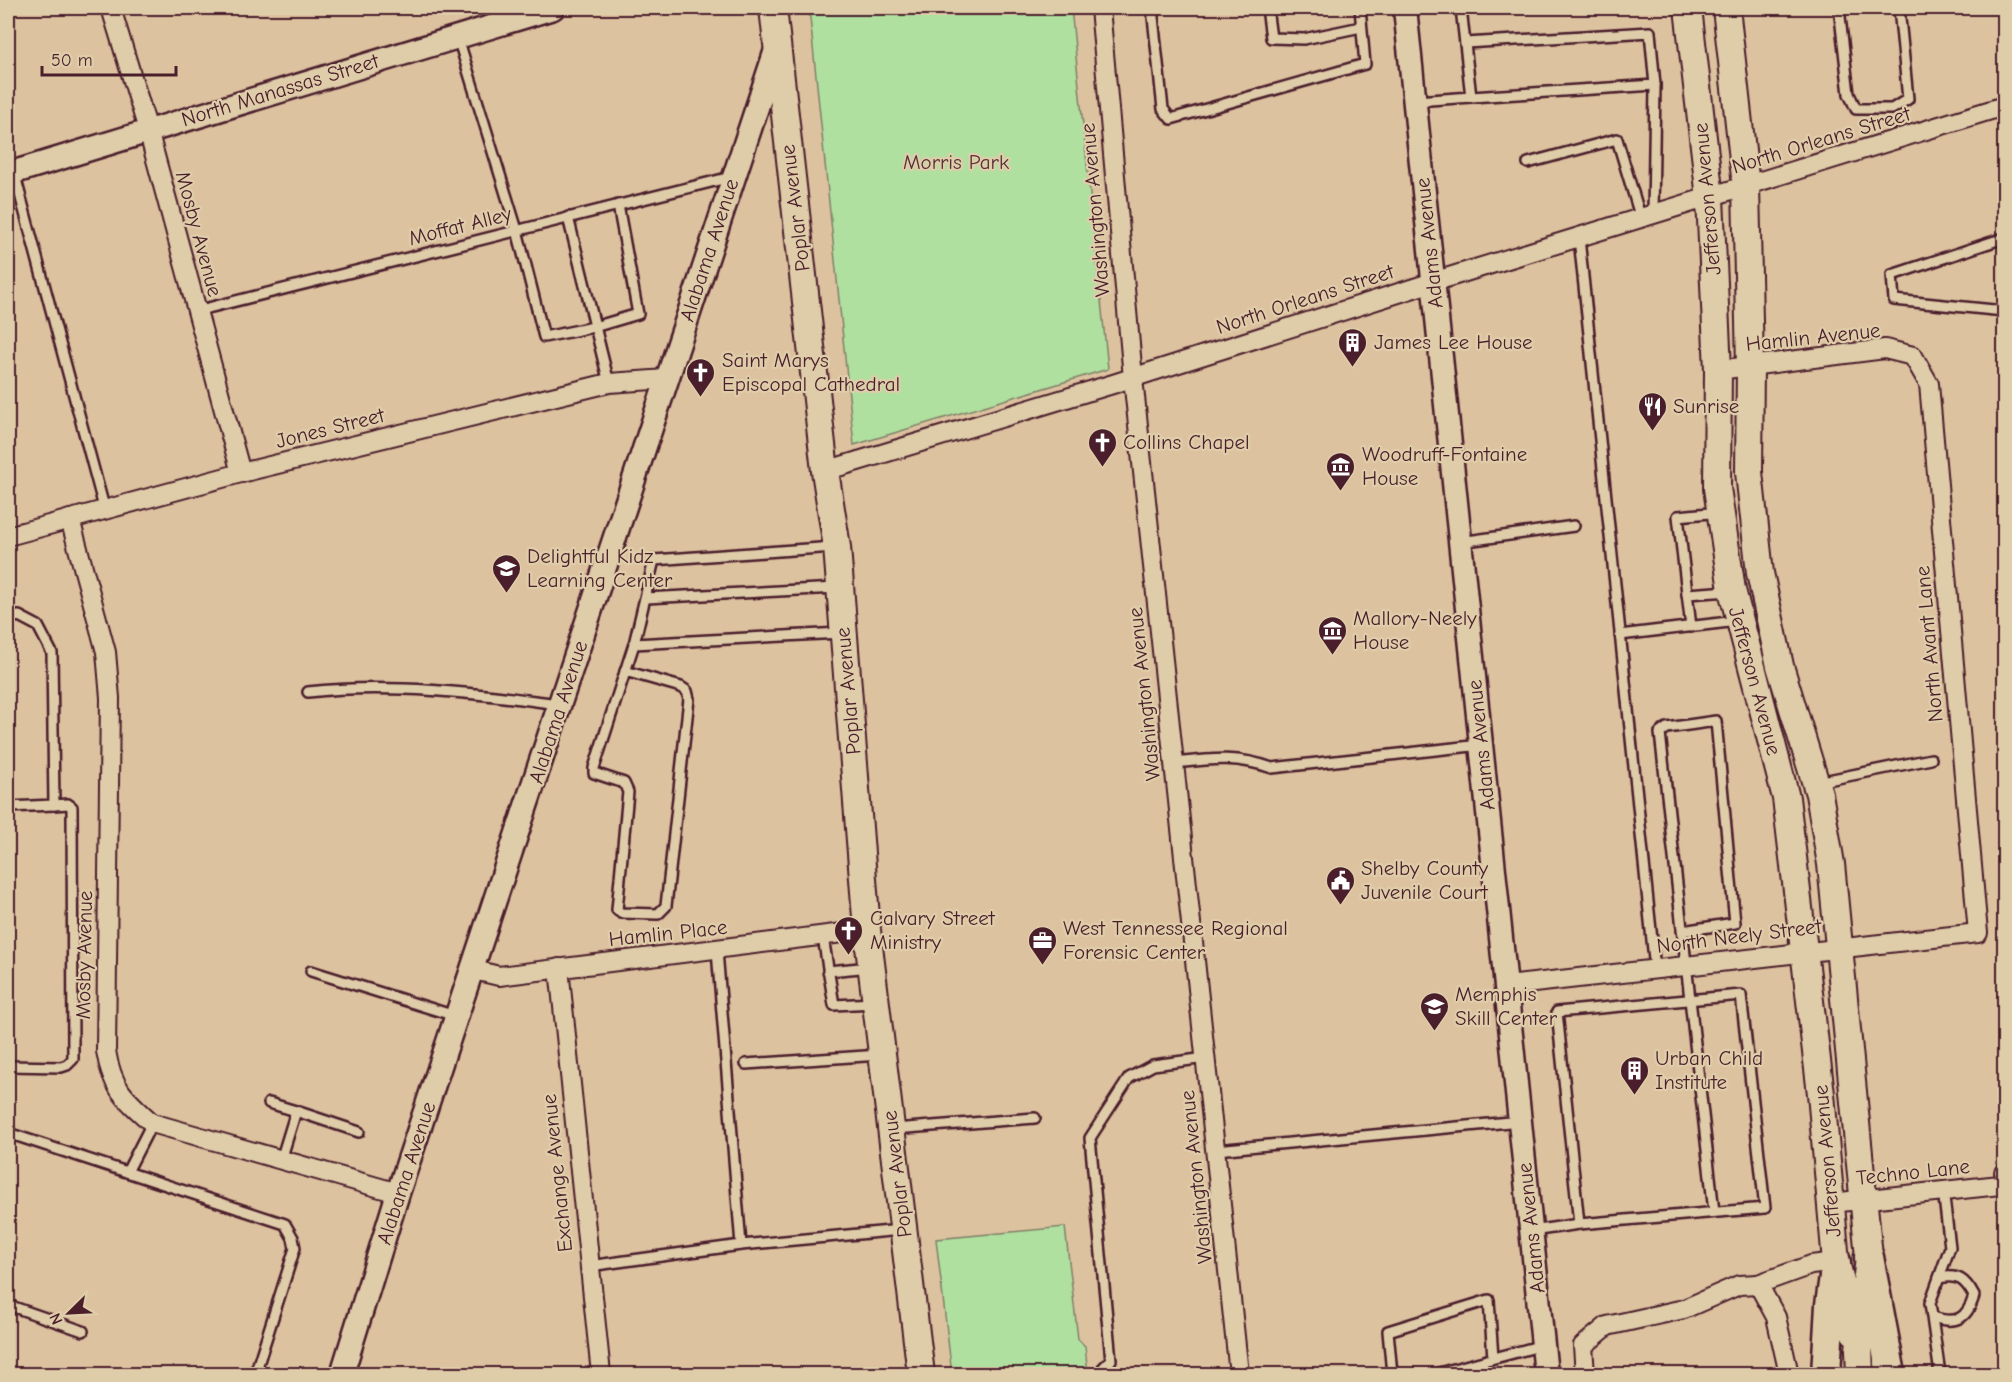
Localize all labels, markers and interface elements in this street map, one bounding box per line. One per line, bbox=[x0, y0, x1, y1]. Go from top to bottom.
scale bar bbox=[42, 39, 176, 77]
street label: North Manassas Street bbox=[178, 48, 382, 131]
text: 50 m bbox=[51, 50, 93, 71]
street label: North Orleans Street bbox=[1729, 101, 1914, 179]
street label: Washington Avenue bbox=[1075, 122, 1115, 298]
street label: Jefferson Avenue bbox=[1688, 122, 1726, 276]
street label: Poplar Avenue bbox=[775, 143, 815, 273]
park label: Morris Park bbox=[903, 150, 1009, 174]
street label: Mosby Avenue bbox=[171, 169, 227, 299]
street label: Alabama Avenue bbox=[675, 175, 743, 325]
street label: Adams Avenue bbox=[1410, 176, 1448, 310]
street label: Moffat Alley bbox=[406, 201, 514, 250]
street label: North Orleans Street bbox=[1213, 259, 1398, 339]
street label: Hamlin Avenue bbox=[1744, 318, 1882, 356]
building icon: James Lee House bbox=[1337, 326, 1369, 368]
place label: James Lee House bbox=[1374, 330, 1533, 354]
place label: Saint Marys Episcopal Cathedral bbox=[722, 348, 900, 396]
church icon: Saint Marys Episcopal Cathedral bbox=[685, 356, 717, 398]
restaurant icon: Sunrise bbox=[1636, 390, 1668, 432]
place label: Sunrise bbox=[1673, 394, 1739, 418]
street label: Jones Street bbox=[273, 403, 388, 453]
church icon: Collins Chapel bbox=[1086, 426, 1118, 468]
place label: Collins Chapel bbox=[1123, 430, 1250, 454]
place label: Woodruff-Fontaine House bbox=[1362, 442, 1527, 490]
museum icon: Woodruff-Fontaine House bbox=[1325, 450, 1357, 492]
place label: Delightful Kidz Learning Center bbox=[527, 544, 673, 592]
school or university icon: Delightful Kidz Learning Center bbox=[490, 552, 522, 594]
street label: North Avant Lane bbox=[1910, 565, 1948, 723]
street label: Jefferson Avenue bbox=[1724, 604, 1786, 758]
street label: Washington Avenue bbox=[1123, 606, 1165, 782]
place label: Mallory-Neely House bbox=[1353, 606, 1477, 654]
museum icon: Mallory-Neely House bbox=[1316, 614, 1348, 656]
street label: Poplar Avenue bbox=[830, 626, 866, 756]
street label: Alabama Avenue bbox=[524, 637, 592, 787]
street label: Adams Avenue bbox=[1462, 678, 1500, 812]
place label: Shelby County Juvenile Court bbox=[1361, 856, 1489, 904]
public building icon: Shelby County Juvenile Court bbox=[1324, 864, 1356, 906]
street label: Mosby Avenue bbox=[71, 890, 97, 1020]
place label: Calvary Street Ministry bbox=[870, 906, 996, 954]
church icon: Calvary Street Ministry bbox=[833, 914, 865, 956]
street label: North Neely Street bbox=[1655, 914, 1824, 958]
street label: Hamlin Place bbox=[607, 915, 729, 951]
place label: West Tennessee Regional Forensic Center bbox=[1063, 916, 1288, 964]
office icon: West Tennessee Regional Forensic Center bbox=[1026, 924, 1058, 966]
place label: Memphis Skill Center bbox=[1455, 982, 1558, 1030]
school or university icon: Memphis Skill Center bbox=[1418, 990, 1450, 1032]
place label: Urban Child Institute bbox=[1655, 1046, 1763, 1094]
building icon: Urban Child Institute bbox=[1618, 1054, 1650, 1096]
street label: Jefferson Avenue bbox=[1808, 1084, 1846, 1238]
street label: Washington Avenue bbox=[1175, 1089, 1217, 1265]
street label: Exchange Avenue bbox=[537, 1093, 577, 1253]
street label: Alabama Avenue bbox=[372, 1098, 440, 1248]
street label: Poplar Avenue bbox=[877, 1109, 917, 1239]
street label: Techno Lane bbox=[1855, 1154, 1971, 1190]
street label: Adams Avenue bbox=[1512, 1161, 1550, 1295]
north arrow bbox=[39, 1283, 99, 1343]
text: N bbox=[46, 1310, 67, 1327]

